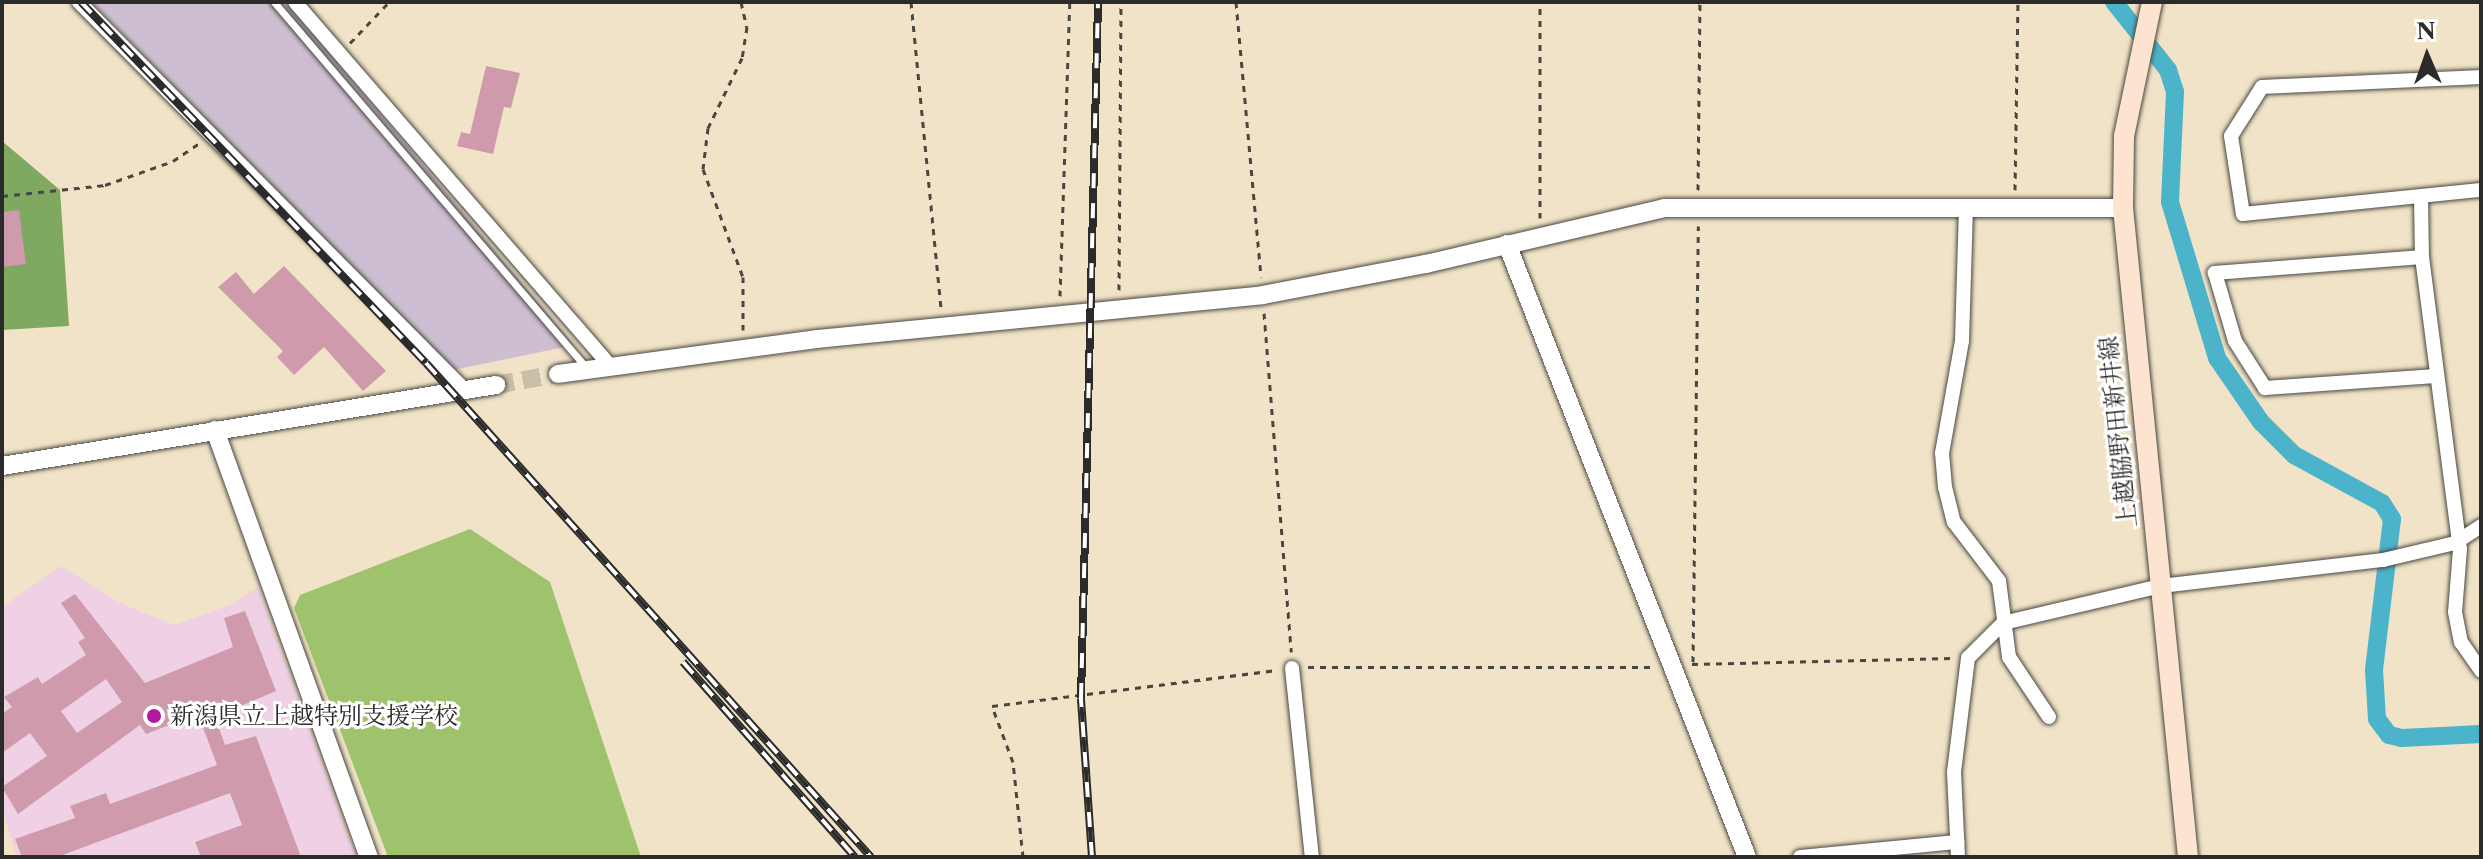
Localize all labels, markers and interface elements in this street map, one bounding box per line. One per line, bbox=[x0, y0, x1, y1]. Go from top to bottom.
north arrow bbox=[2387, 16, 2467, 96]
text: N bbox=[2416, 18, 2436, 45]
street label: 上越脇野田新井線 bbox=[2094, 335, 2142, 529]
place label: 新潟県立上越特別支援学校 bbox=[170, 702, 458, 730]
marker: 新潟県立上越特別支援学校 bbox=[145, 707, 163, 725]

